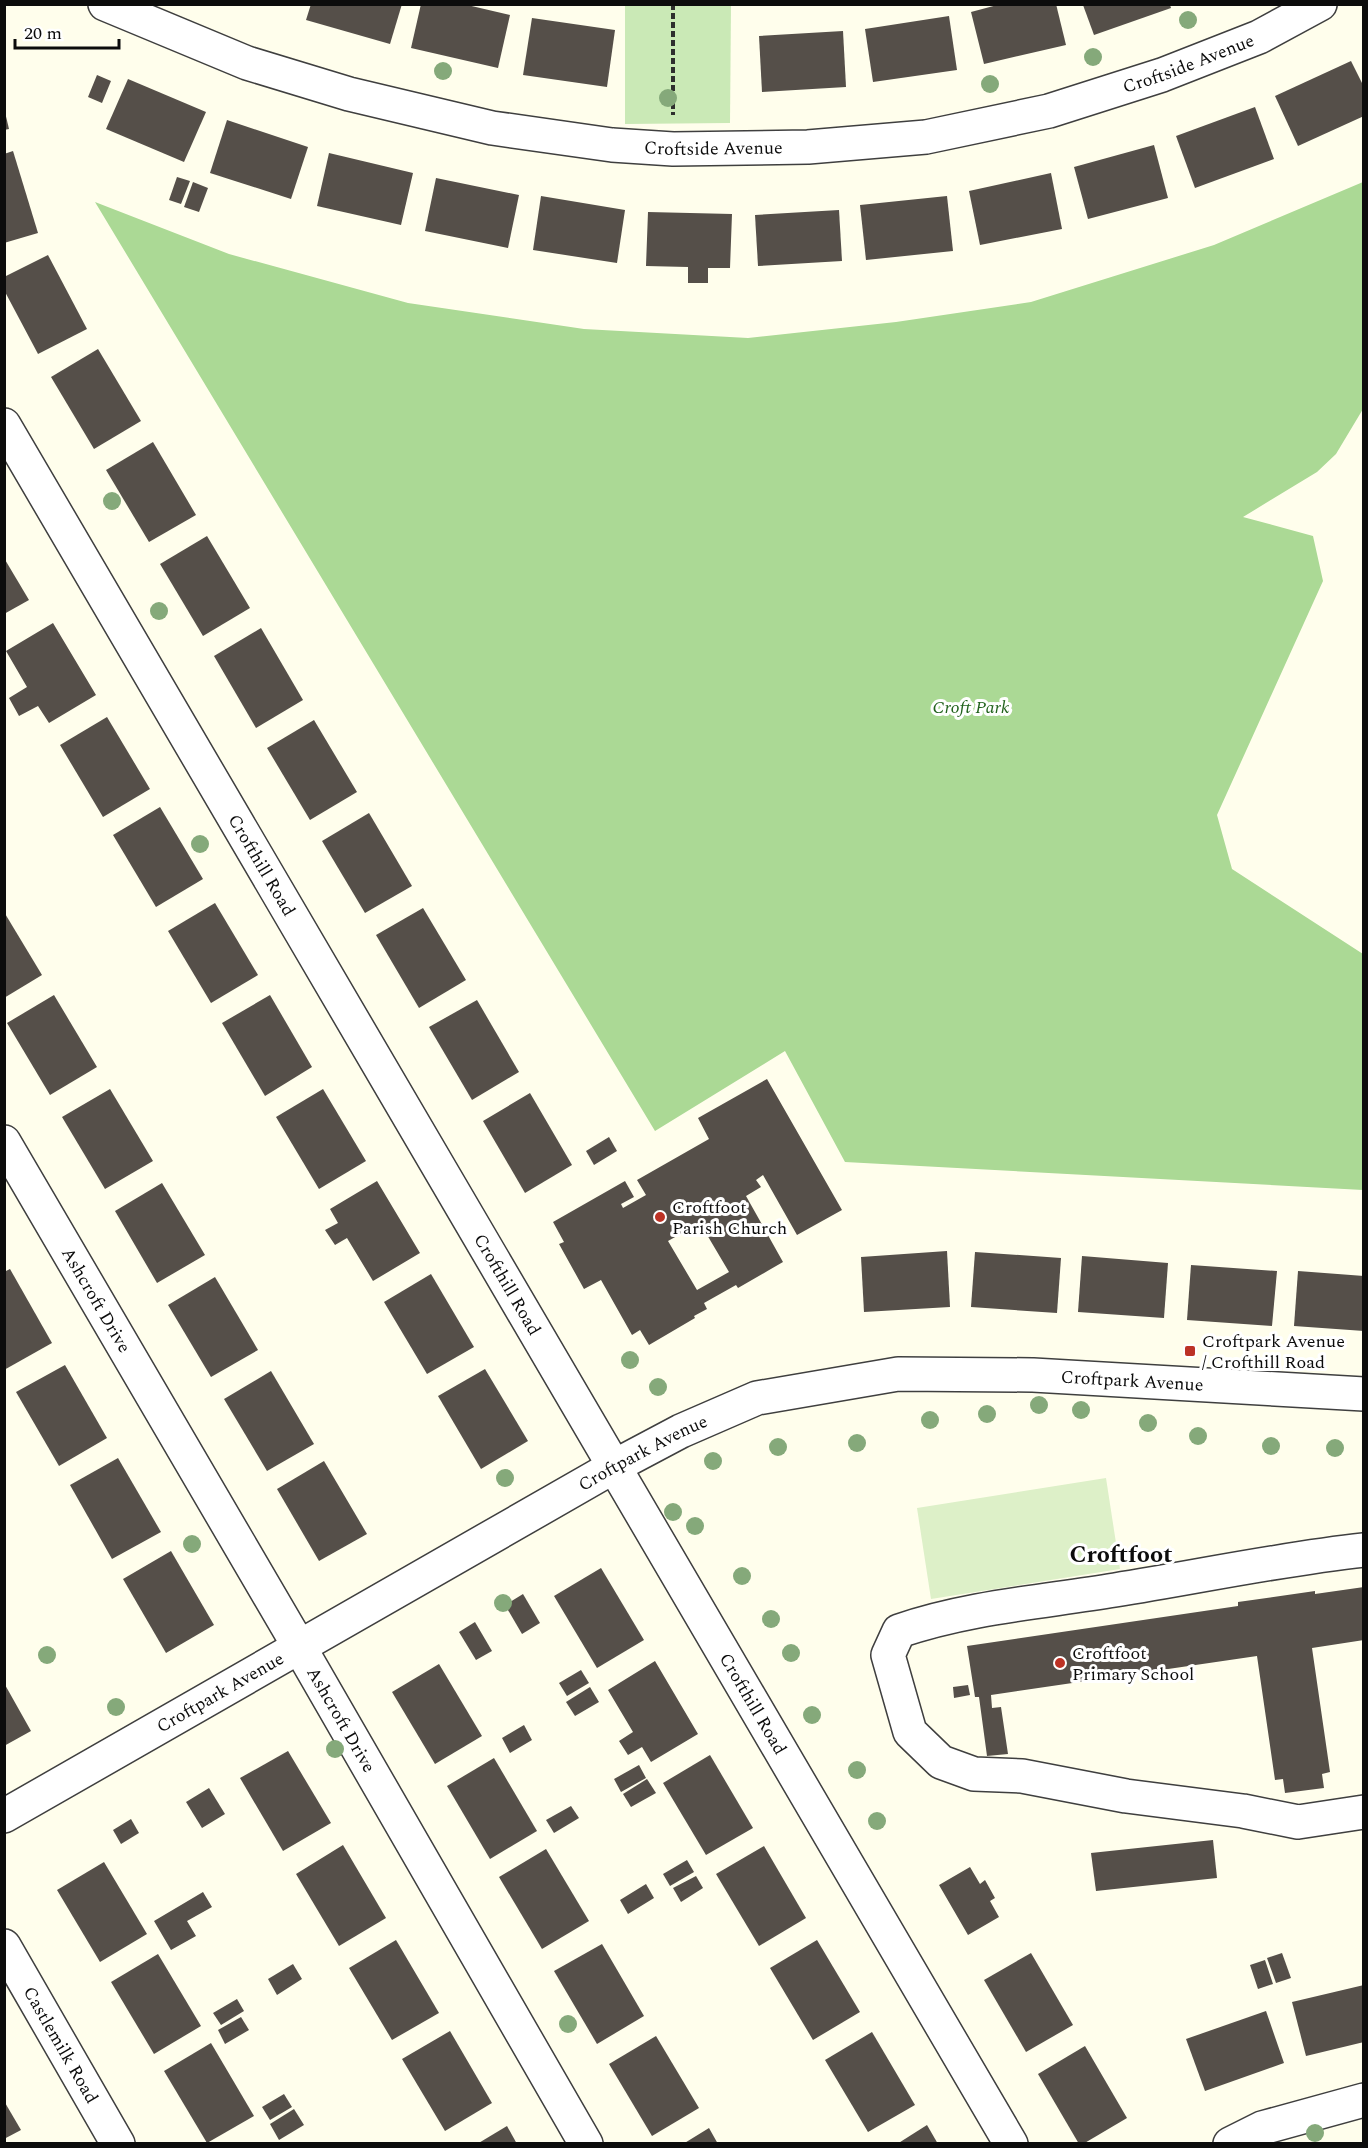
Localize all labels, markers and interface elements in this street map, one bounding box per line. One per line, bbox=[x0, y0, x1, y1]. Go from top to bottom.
scale bar bbox=[15, 12, 118, 50]
text: 20 m bbox=[24, 20, 62, 47]
street label: Croftside Avenue bbox=[1119, 27, 1258, 100]
street label: Croftside Avenue bbox=[643, 134, 783, 163]
park label: Croft Park bbox=[933, 694, 1010, 721]
street label: Crofthill Road bbox=[221, 809, 302, 921]
place label: Croftfoot Parish Church bbox=[672, 1194, 787, 1242]
marker: Croftfoot Parish Church bbox=[653, 1210, 667, 1224]
street label: Crofthill Road bbox=[467, 1228, 548, 1340]
street label: Ashcroft Drive bbox=[55, 1242, 138, 1358]
place label: Croftpark Avenue / Crofthill Road bbox=[1202, 1328, 1345, 1376]
marker: Croftpark Avenue / Crofthill Road bbox=[1183, 1344, 1197, 1358]
street label: Croftpark Avenue bbox=[1060, 1363, 1204, 1398]
street label: Croftpark Avenue bbox=[573, 1408, 712, 1498]
district label: Croftfoot bbox=[1069, 1537, 1173, 1573]
place label: Croftfoot Primary School bbox=[1072, 1640, 1194, 1688]
street label: Croftpark Avenue bbox=[151, 1645, 289, 1739]
street label: Crofthill Road bbox=[713, 1648, 794, 1760]
marker: Croftfoot Primary School bbox=[1053, 1656, 1067, 1670]
street label: Ashcroft Drive bbox=[300, 1662, 383, 1778]
street label: Castlemilk Road bbox=[16, 1981, 105, 2108]

